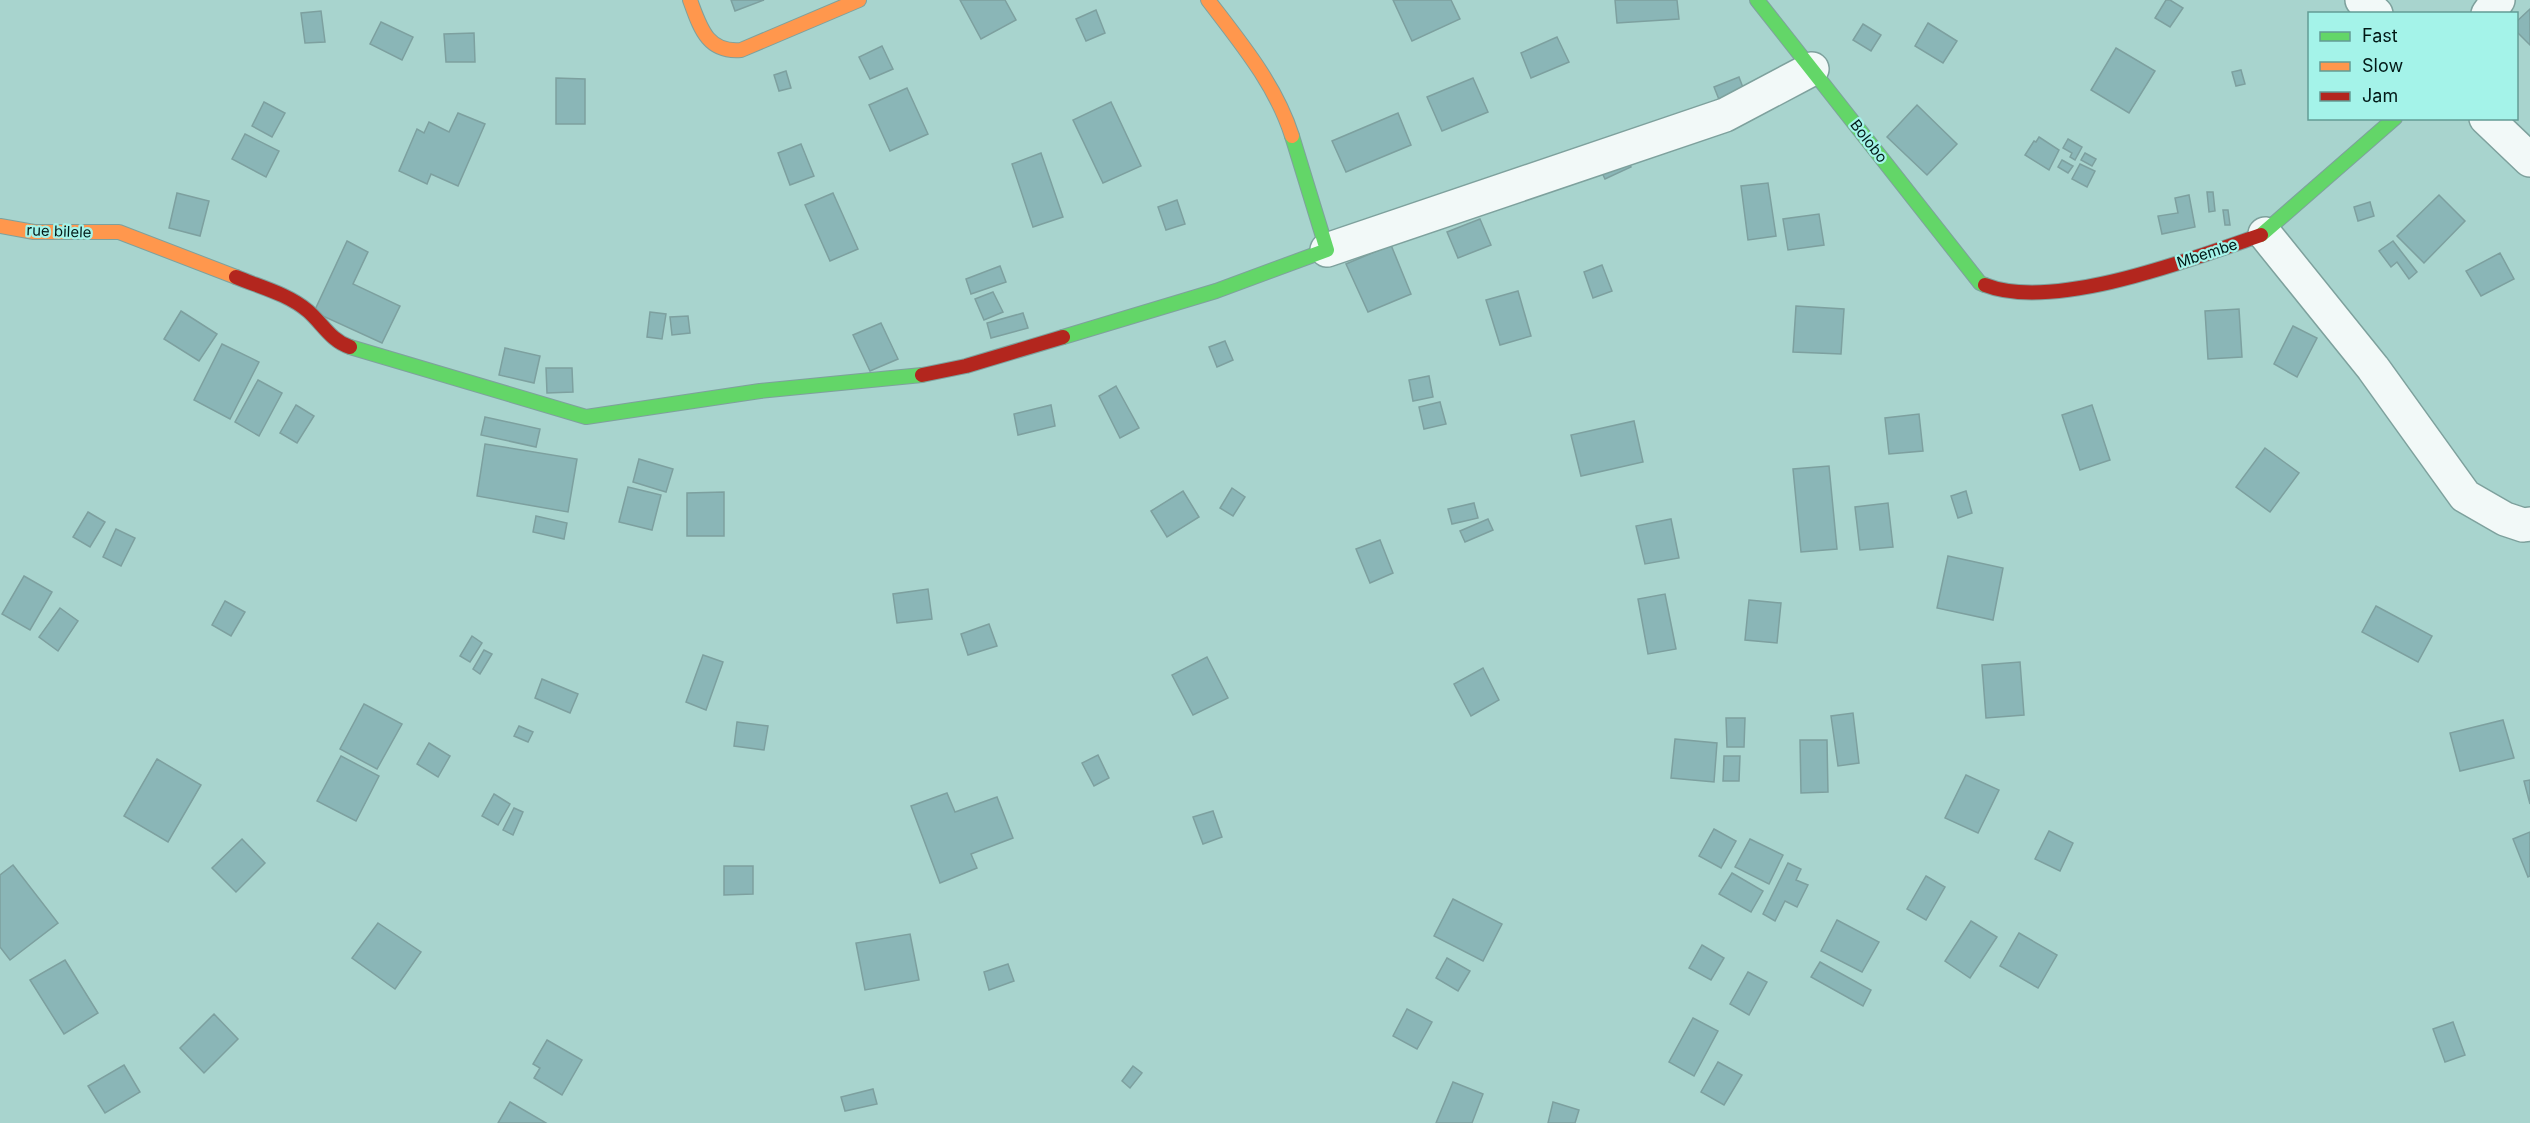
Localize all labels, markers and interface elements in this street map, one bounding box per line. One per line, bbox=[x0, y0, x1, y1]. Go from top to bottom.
legend bbox=[2308, 12, 2518, 120]
text: Fast bbox=[2362, 25, 2398, 46]
text: Slow bbox=[2362, 55, 2403, 76]
text: Jam bbox=[2362, 85, 2398, 106]
street label: Bolobo bbox=[1846, 116, 1892, 166]
street label: rue bilele bbox=[26, 220, 92, 242]
street label: Mbembe bbox=[2174, 234, 2240, 272]

